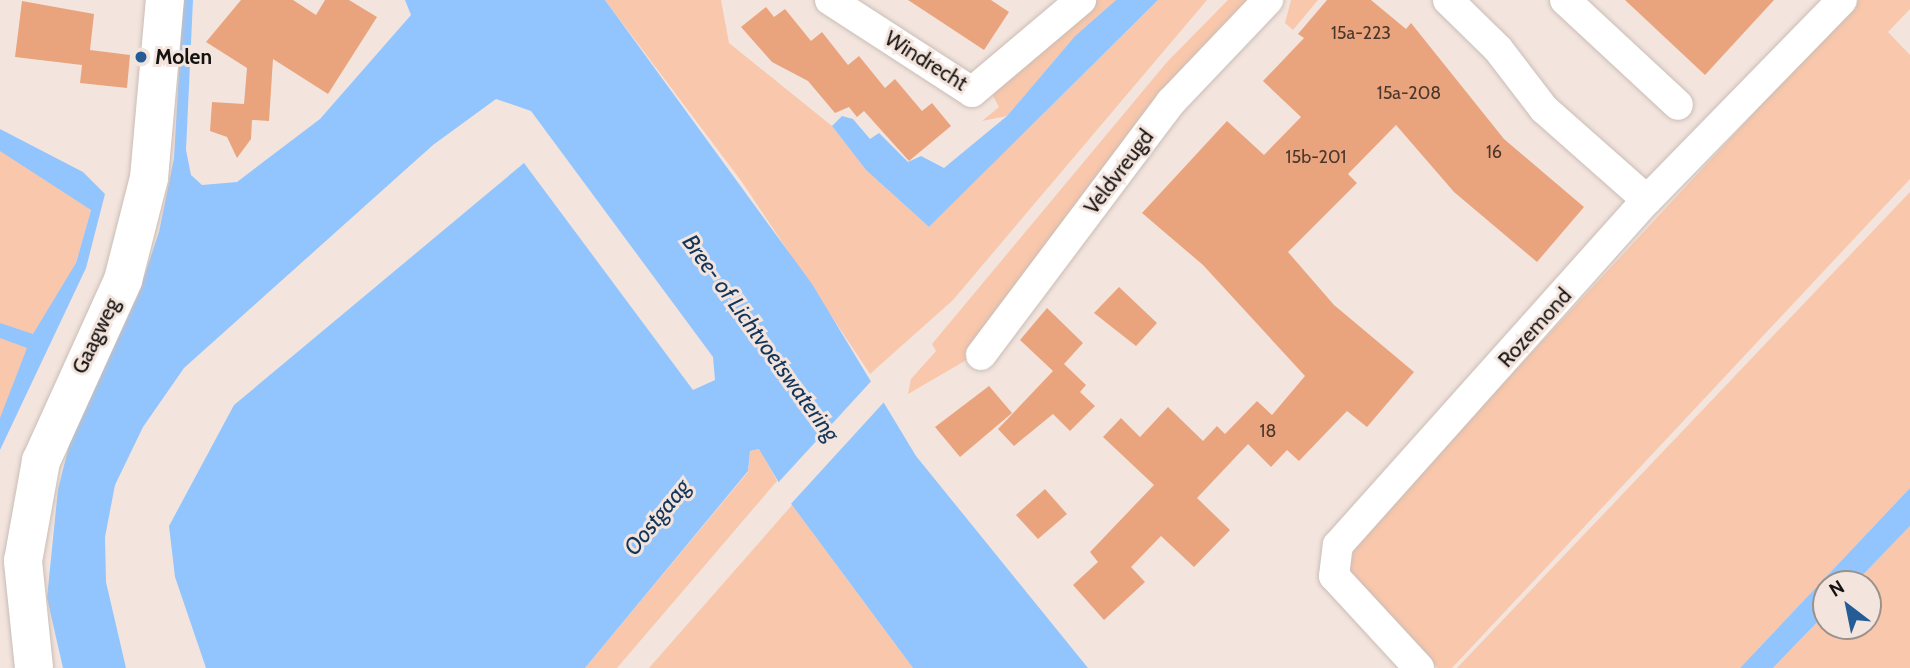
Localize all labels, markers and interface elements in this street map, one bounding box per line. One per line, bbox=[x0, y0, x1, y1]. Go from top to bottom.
house number: 15a-223 bbox=[1331, 22, 1391, 44]
street label: Windrecht bbox=[880, 26, 972, 96]
place label: Molen bbox=[155, 44, 212, 70]
marker: Molen bbox=[133, 49, 149, 65]
house number: 15a-208 bbox=[1377, 82, 1441, 104]
street label: Veldvreugd bbox=[1079, 125, 1159, 219]
house number: 16 bbox=[1486, 141, 1502, 163]
house number: 15b-201 bbox=[1286, 146, 1346, 168]
water label: Bree- of Lichtvoetswatering bbox=[677, 229, 845, 447]
street label: Rozemond bbox=[1493, 283, 1577, 373]
street label: Gaagweg bbox=[67, 294, 125, 378]
house number: 18 bbox=[1260, 420, 1276, 442]
water label: Oostgaag bbox=[618, 473, 696, 561]
north arrow bbox=[1812, 570, 1882, 640]
text: N bbox=[1825, 575, 1848, 602]

